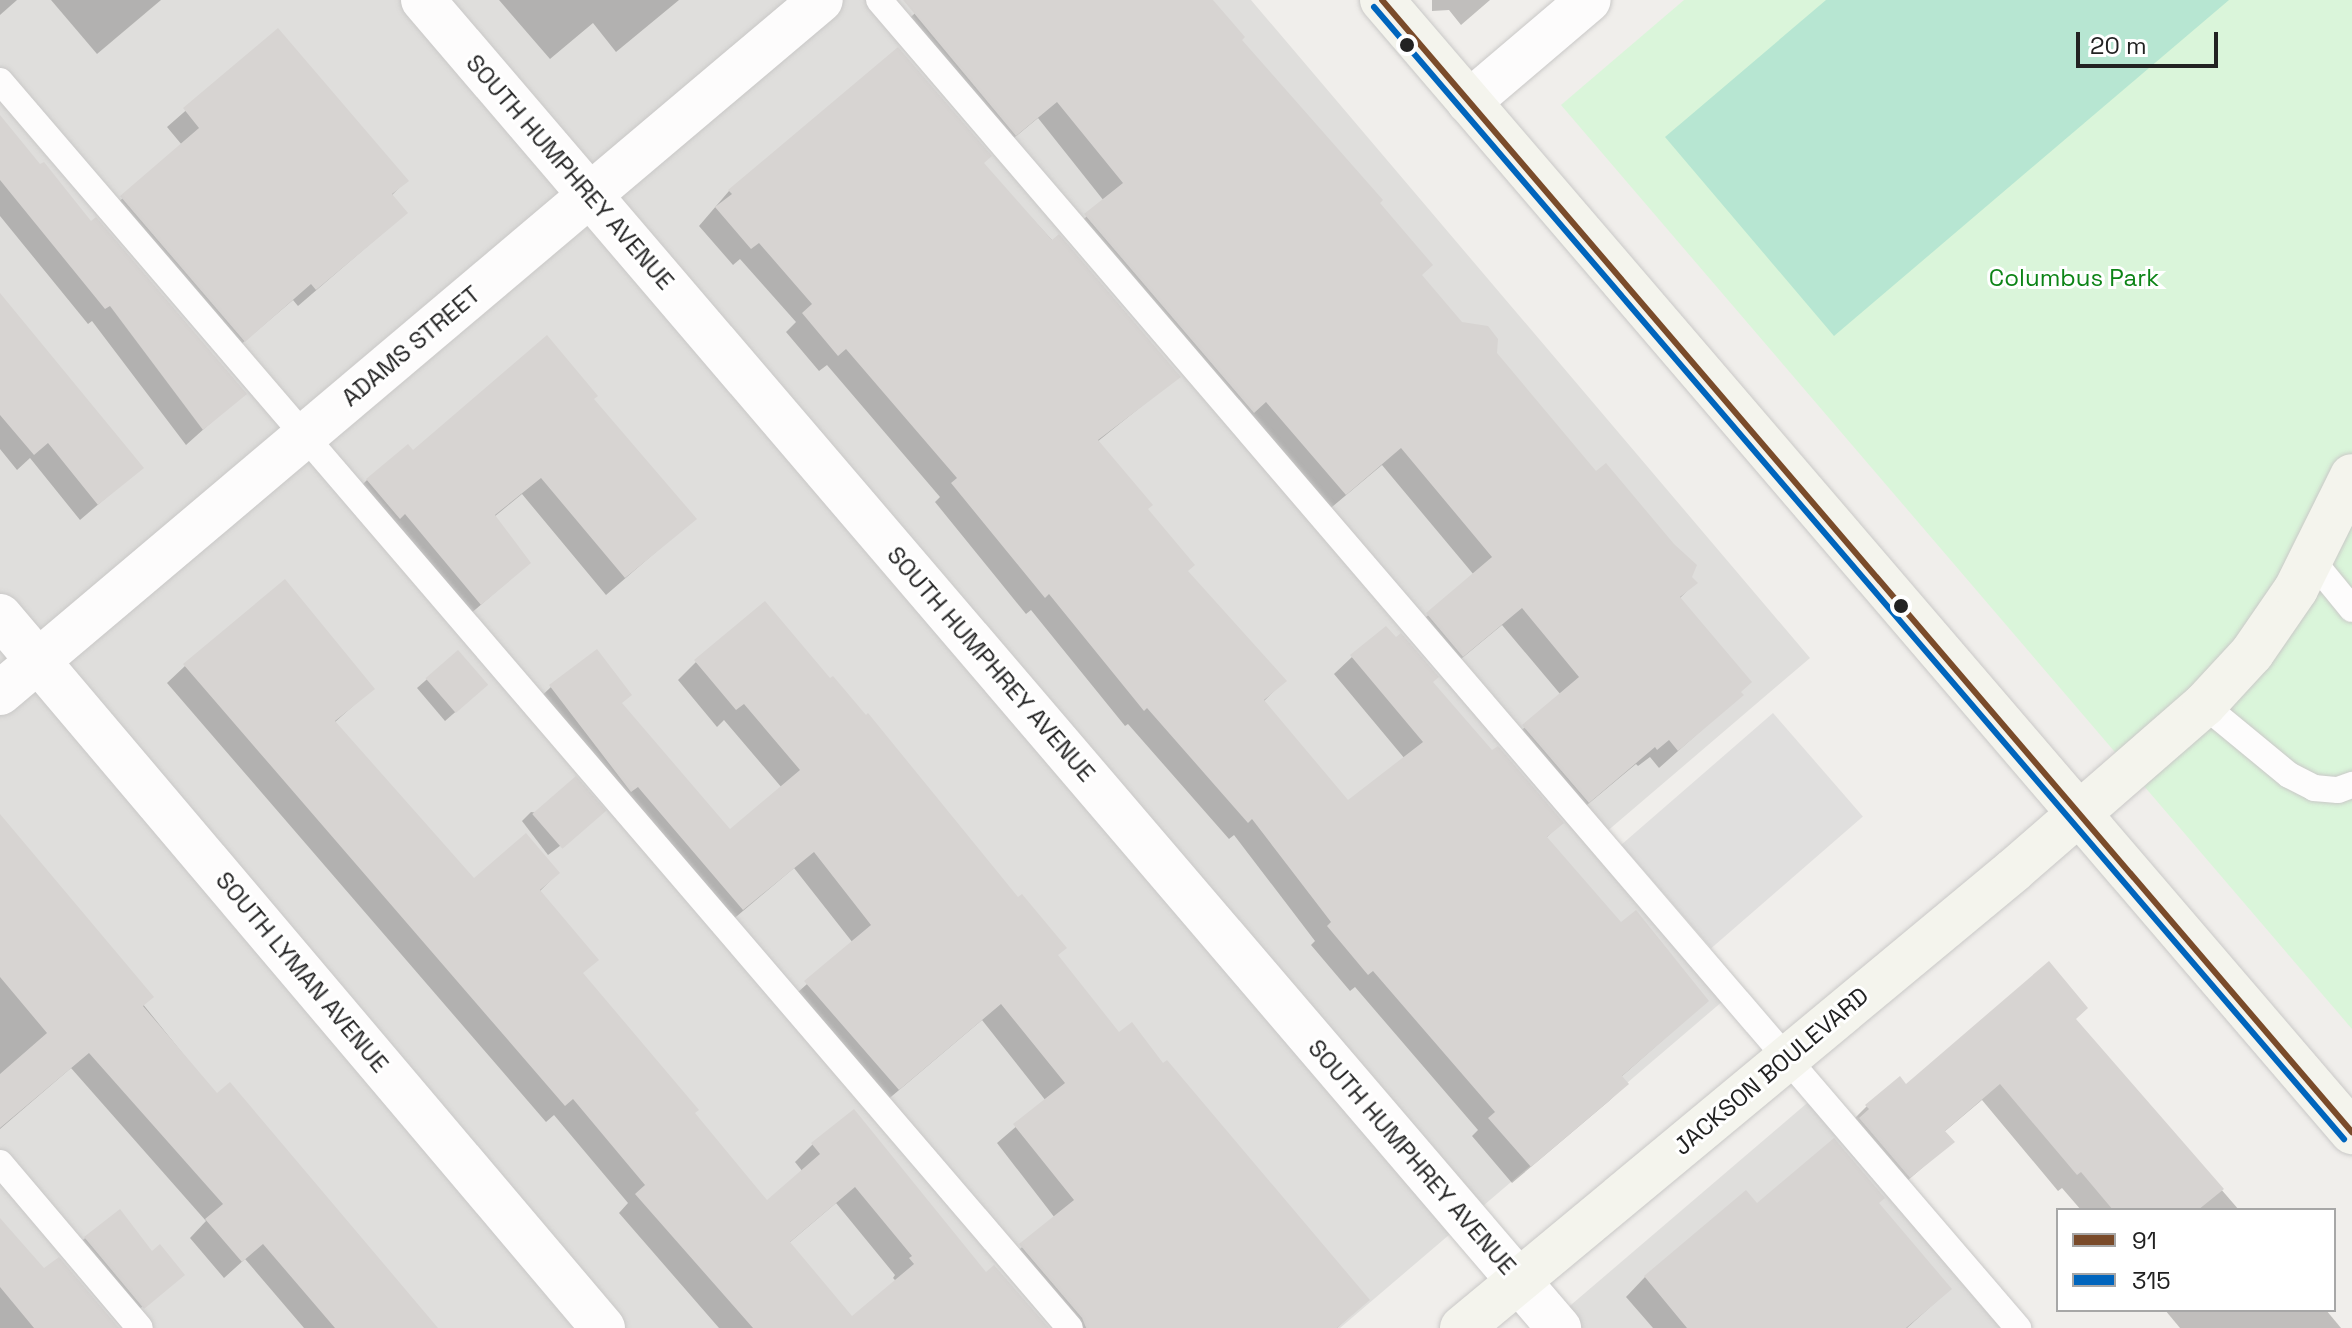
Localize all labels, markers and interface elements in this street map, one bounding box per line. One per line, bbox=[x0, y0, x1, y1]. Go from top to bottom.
scale bar bbox=[2080, 16, 2222, 66]
text: 20 m bbox=[2090, 30, 2147, 61]
unlabelled marker bbox=[1399, 37, 1415, 53]
street label: SOUTH HUMPHREY AVENUE bbox=[460, 48, 680, 296]
park label: Columbus Park bbox=[1989, 264, 2159, 292]
street label: ADAMS STREET bbox=[336, 280, 486, 412]
street label: SOUTH HUMPHREY AVENUE bbox=[881, 540, 1101, 788]
unlabelled marker bbox=[1893, 598, 1909, 614]
street label: SOUTH LYMAN AVENUE bbox=[210, 866, 394, 1078]
street label: JACKSON BOULEVARD bbox=[1668, 981, 1874, 1161]
street label: SOUTH HUMPHREY AVENUE bbox=[1302, 1033, 1522, 1281]
legend bbox=[2056, 1208, 2336, 1312]
text: 91 bbox=[2132, 1225, 2157, 1256]
text: 315 bbox=[2132, 1265, 2171, 1296]

